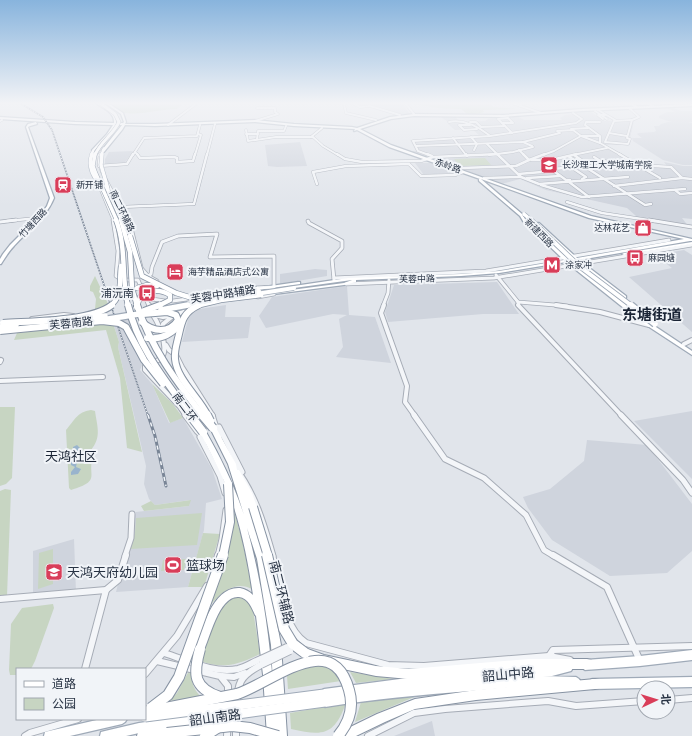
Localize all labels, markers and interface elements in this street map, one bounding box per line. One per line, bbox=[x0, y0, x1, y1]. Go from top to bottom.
street label: 赤岭路 bbox=[433, 155, 463, 176]
school or university icon: 长沙理工大学城南学院 bbox=[539, 155, 559, 175]
place label: 长沙理工大学城南学院 bbox=[562, 158, 652, 171]
station icon: 新开铺 bbox=[53, 175, 73, 195]
place label: 新开铺 bbox=[76, 178, 103, 191]
street label: 南二环辅路 bbox=[107, 188, 138, 234]
street label: 竹塘西路 bbox=[16, 205, 50, 240]
street label: 新建西路 bbox=[522, 215, 557, 250]
shop icon: 达林花艺 bbox=[633, 218, 653, 238]
place label: 达林花艺 bbox=[594, 221, 630, 234]
bus stop icon: 麻园塘 bbox=[625, 248, 645, 268]
place label: 麻园塘 bbox=[648, 251, 675, 264]
metro station icon: 涂家冲 bbox=[542, 255, 562, 275]
place label: 涂家冲 bbox=[565, 258, 592, 271]
hotel icon: 海芋精品酒店式公寓 bbox=[165, 262, 185, 282]
place label: 海芋精品酒店式公寓 bbox=[188, 265, 269, 278]
street label: 芙蓉中路 bbox=[399, 272, 435, 285]
street label: 芙蓉中路辅路 bbox=[189, 281, 257, 306]
bus stop icon: 浦沅南 bbox=[137, 283, 157, 303]
place label: 浦沅南 bbox=[101, 285, 134, 300]
district label: 东塘街道 bbox=[622, 304, 682, 324]
street label: 芙蓉南路 bbox=[48, 313, 94, 332]
street label: 南二环 bbox=[169, 389, 201, 424]
district label: 天鸿社区 bbox=[45, 447, 97, 465]
sports icon: 篮球场 bbox=[163, 555, 183, 575]
place label: 篮球场 bbox=[186, 556, 225, 574]
street label: 南二环辅路 bbox=[265, 558, 299, 626]
school or university icon: 天鸿天府幼儿园 bbox=[44, 562, 64, 582]
place label: 天鸿天府幼儿园 bbox=[67, 563, 158, 581]
street label: 韶山中路 bbox=[481, 663, 535, 685]
legend bbox=[16, 668, 146, 720]
text: 道路 bbox=[52, 675, 76, 692]
north arrow bbox=[636, 680, 676, 720]
text: 北 bbox=[659, 693, 674, 705]
text: 公园 bbox=[52, 695, 76, 712]
street label: 韶山南路 bbox=[188, 704, 242, 730]

